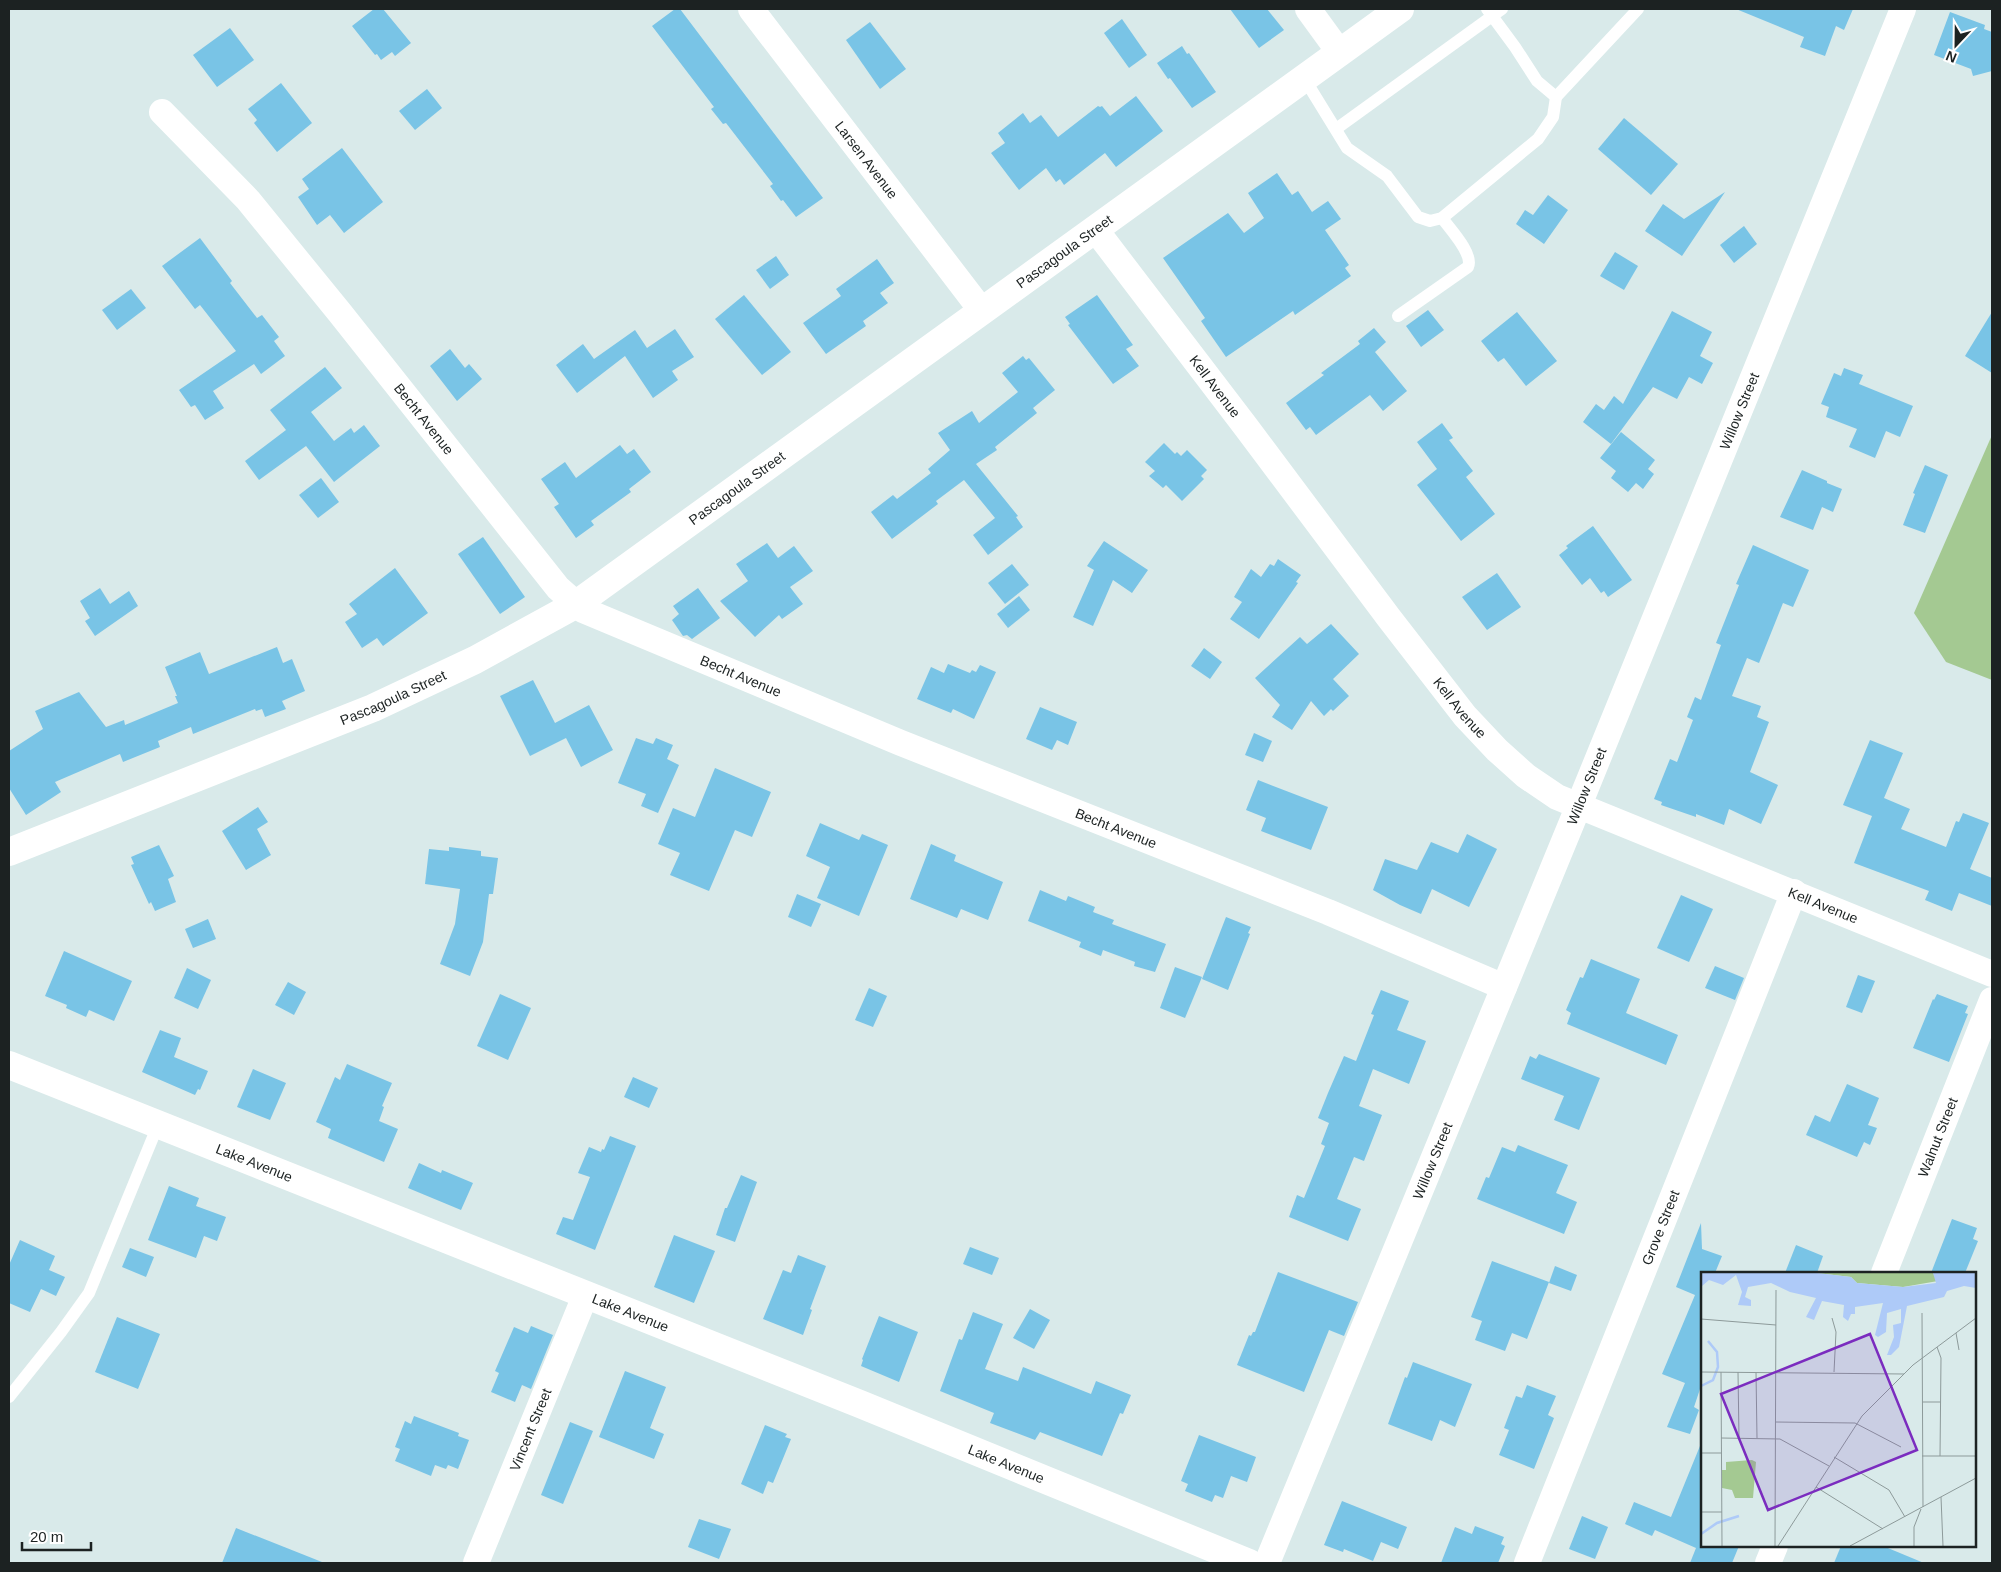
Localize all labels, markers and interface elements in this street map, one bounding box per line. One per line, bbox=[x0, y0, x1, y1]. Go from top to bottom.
north arrow bbox=[1931, 20, 1981, 70]
text: N bbox=[1943, 48, 1959, 66]
street label: Larsen Avenue bbox=[832, 118, 901, 202]
street label: Pascagoula Street bbox=[1013, 211, 1116, 291]
street label: Kell Avenue bbox=[1186, 352, 1244, 421]
street label: Willow Street bbox=[1717, 370, 1762, 452]
street label: Becht Avenue bbox=[391, 380, 457, 458]
street label: Pascagoula Street bbox=[686, 448, 788, 528]
street label: Becht Avenue bbox=[698, 652, 784, 700]
street label: Pascagoula Street bbox=[338, 667, 449, 728]
street label: Kell Avenue bbox=[1430, 674, 1490, 741]
street label: Willow Street bbox=[1564, 745, 1610, 827]
street label: Becht Avenue bbox=[1073, 805, 1159, 852]
street label: Kell Avenue bbox=[1786, 884, 1860, 927]
street label: Walnut Street bbox=[1915, 1095, 1961, 1179]
street label: Willow Street bbox=[1410, 1120, 1456, 1202]
street label: Lake Avenue bbox=[214, 1140, 295, 1185]
street label: Grove Street bbox=[1638, 1188, 1683, 1267]
inset map bbox=[1701, 1272, 1976, 1547]
street label: Lake Avenue bbox=[590, 1290, 671, 1335]
street label: Vincent Street bbox=[506, 1386, 554, 1473]
street label: Lake Avenue bbox=[966, 1441, 1047, 1487]
scale bar bbox=[22, 1520, 91, 1552]
text: 20 m bbox=[30, 1528, 63, 1545]

